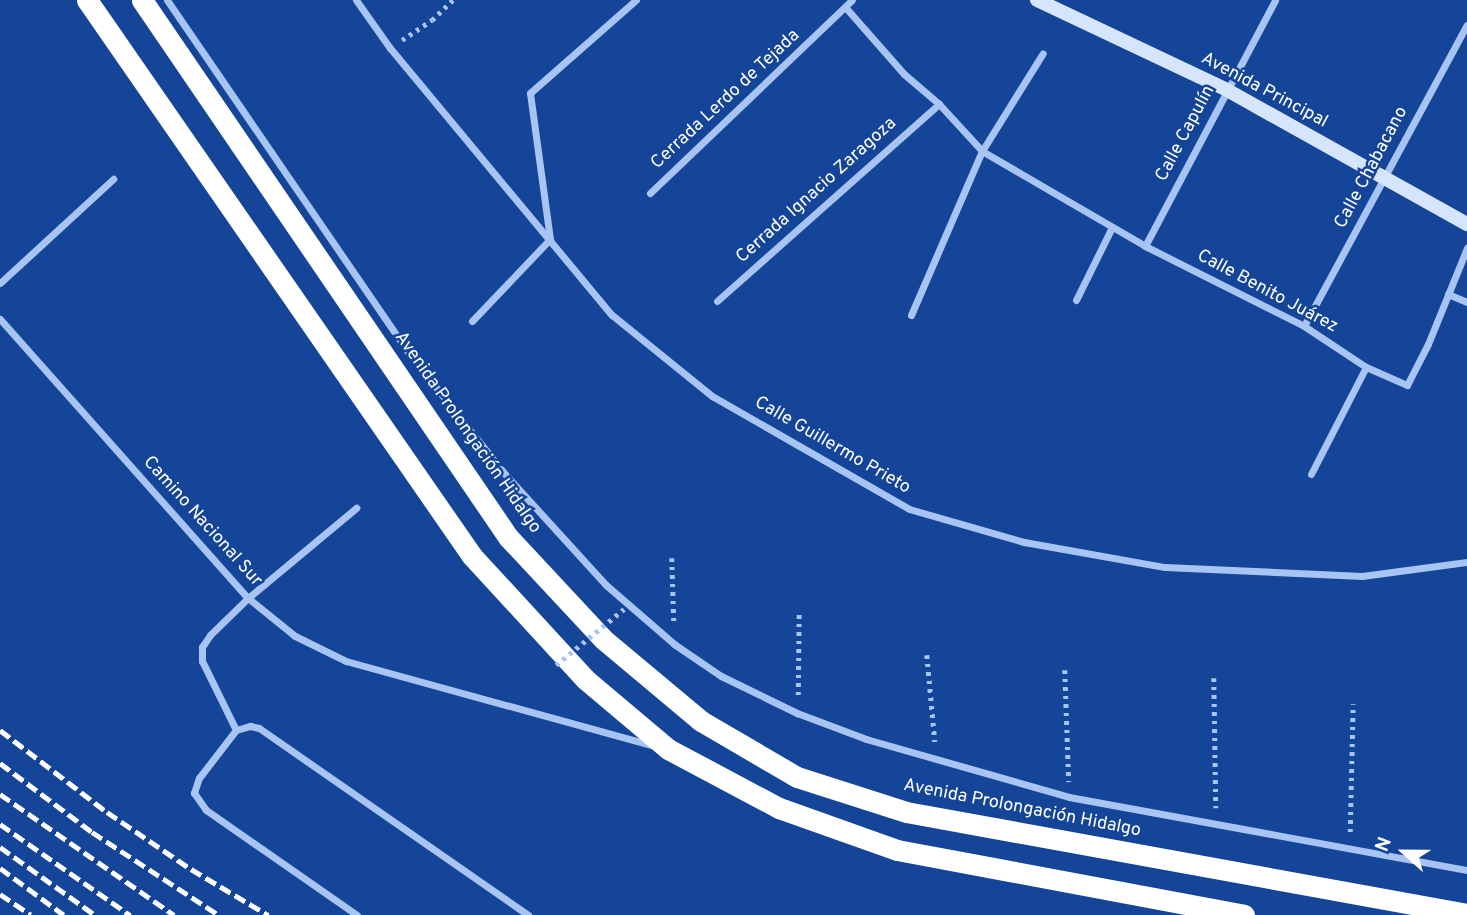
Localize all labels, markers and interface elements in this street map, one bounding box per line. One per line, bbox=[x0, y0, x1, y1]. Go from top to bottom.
street label: Cerrada Lerdo de Tejada bbox=[647, 25, 805, 175]
street label: Avenida Principal bbox=[1197, 49, 1331, 133]
street label: Calle Capulín bbox=[1152, 82, 1220, 186]
street label: Calle Chabacano bbox=[1331, 103, 1413, 233]
street label: Cerrada Ignacio Zaragoza bbox=[732, 113, 902, 269]
street label: Calle Benito Juárez bbox=[1193, 246, 1341, 338]
street label: Avenida Prolongación Hidalgo bbox=[389, 328, 545, 538]
street label: Calle Guillermo Prieto bbox=[750, 393, 914, 499]
street label: Camino Nacional Sur bbox=[138, 452, 266, 592]
street label: Avenida Prolongación Hidalgo bbox=[901, 775, 1143, 843]
north arrow bbox=[1369, 817, 1439, 887]
text: N bbox=[1371, 834, 1398, 855]

